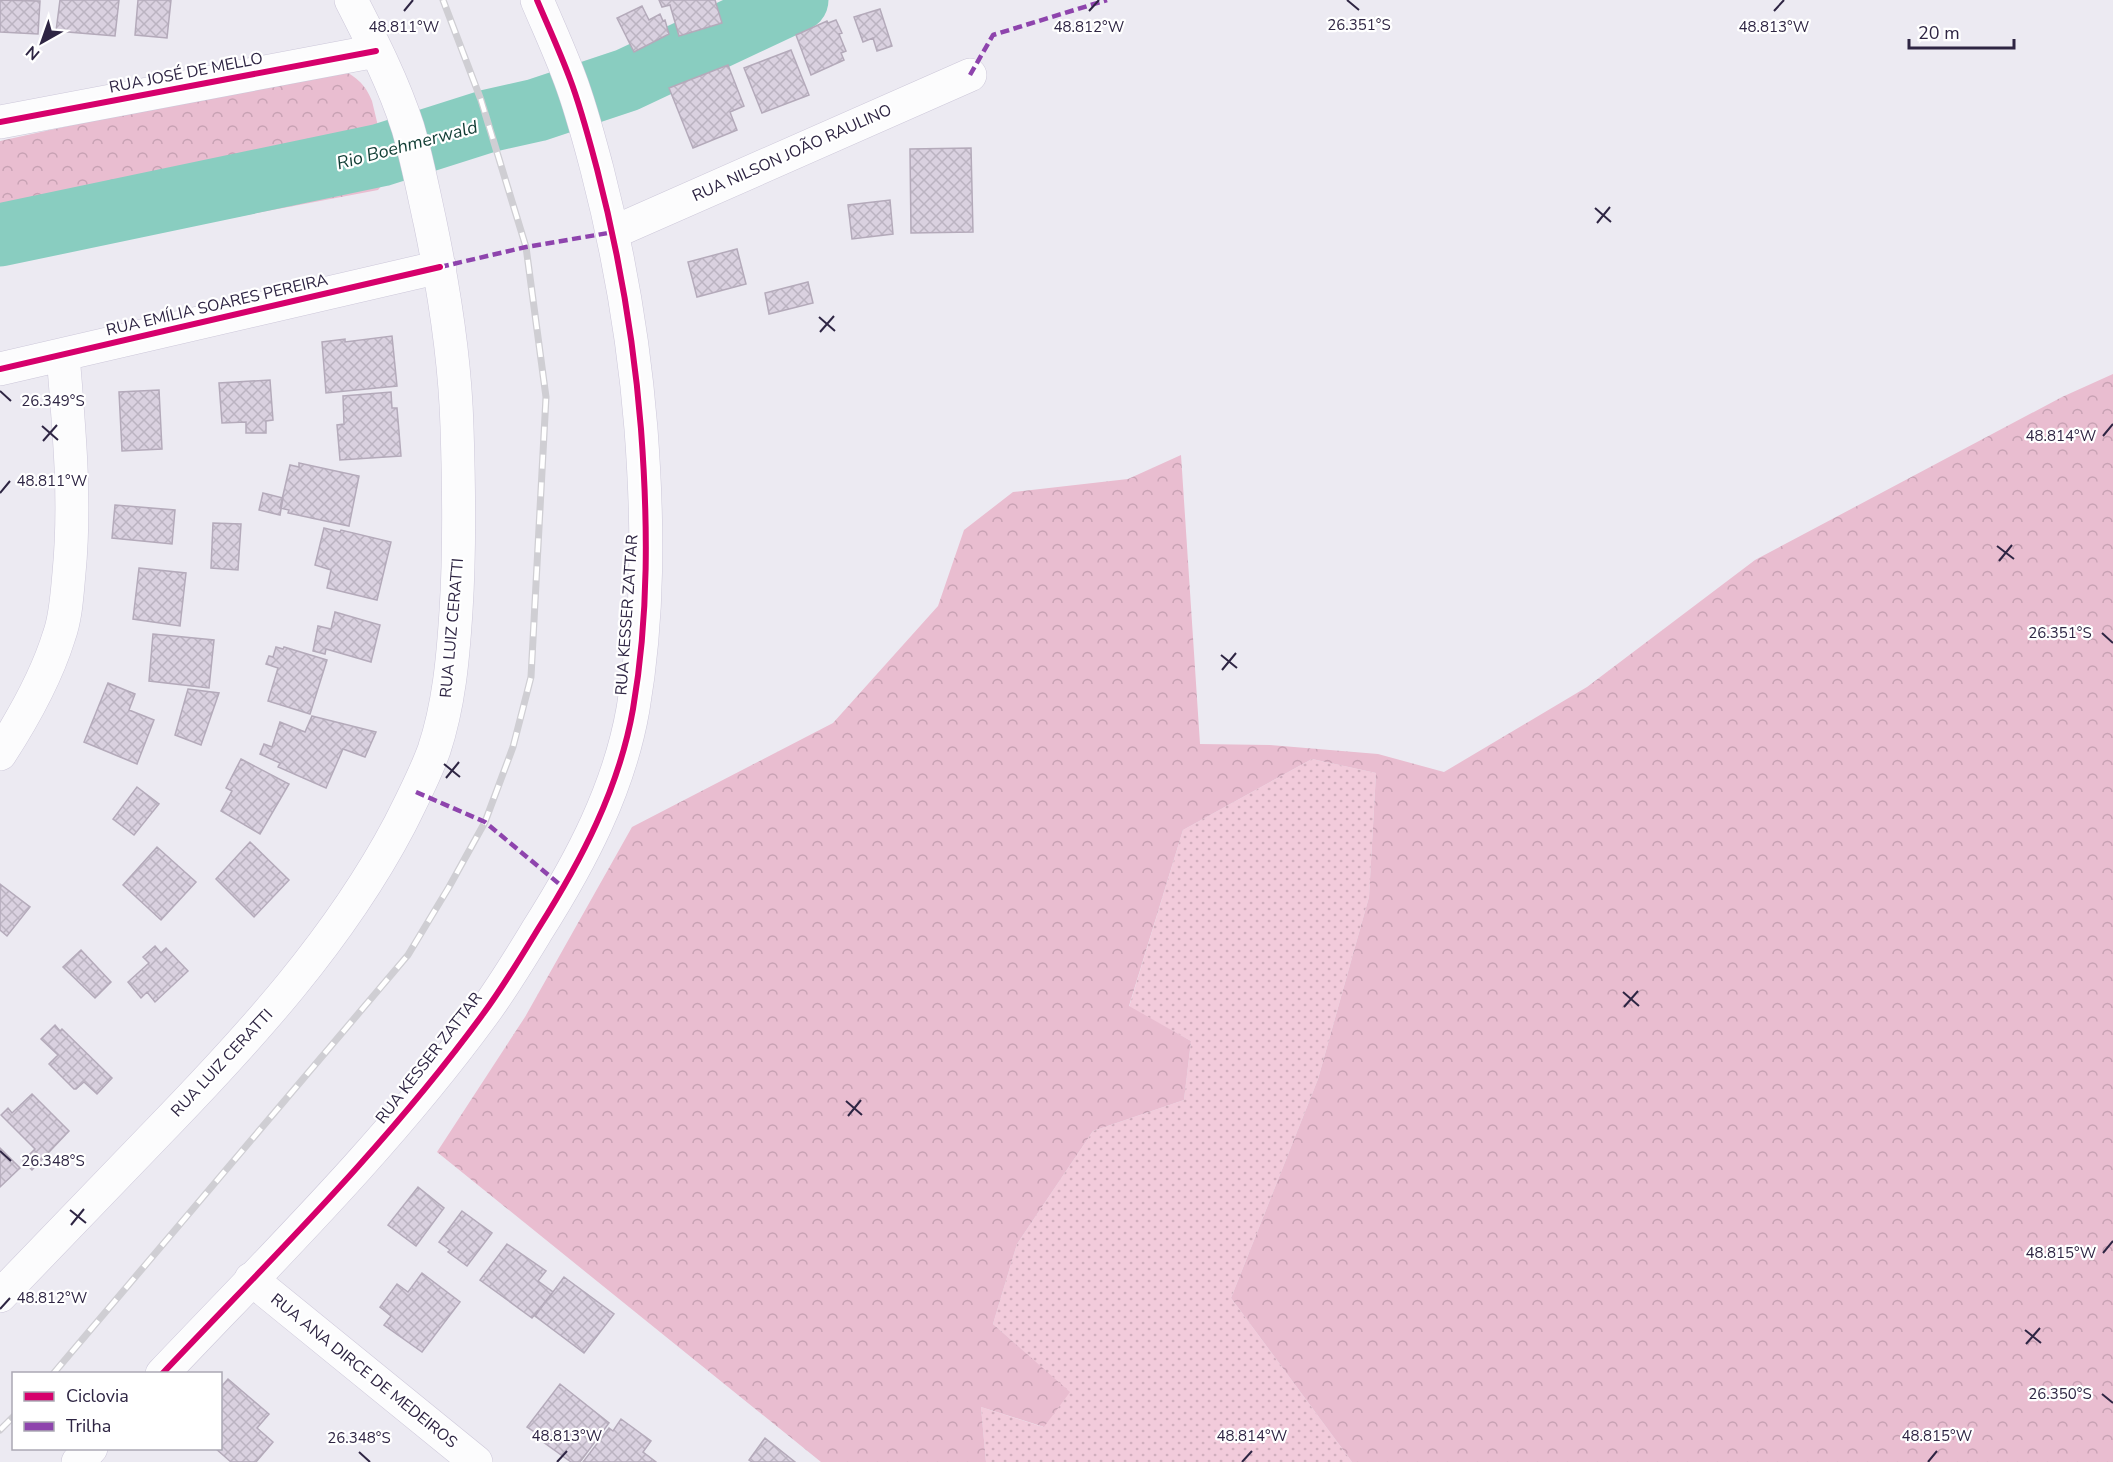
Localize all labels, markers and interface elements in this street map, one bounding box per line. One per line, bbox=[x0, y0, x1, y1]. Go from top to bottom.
north arrow bbox=[12, 12, 72, 72]
scale bar bbox=[1909, 12, 2014, 50]
text: 26.351°S bbox=[1327, 15, 1391, 35]
text: 48.811°W bbox=[369, 17, 440, 37]
text: 48.812°W bbox=[1054, 17, 1125, 37]
text: 48.813°W bbox=[1739, 17, 1810, 37]
text: 20 m bbox=[1918, 21, 1960, 45]
text: N bbox=[21, 40, 45, 65]
street label: RUA JOSÉ DE MELLO bbox=[107, 47, 265, 99]
street label: RUA NILSON JOÃO RAULINO bbox=[689, 99, 895, 207]
water label: Rio Boehmerwald bbox=[334, 115, 481, 175]
street label: RUA EMÍLIA SOARES PEREIRA bbox=[104, 269, 330, 341]
text: 26.349°S bbox=[21, 391, 85, 411]
text: 48.814°W bbox=[2026, 426, 2097, 446]
text: 48.811°W bbox=[17, 471, 88, 491]
street label: RUA KESSER ZATTAR bbox=[610, 533, 644, 696]
street label: RUA LUIZ CERATTI bbox=[435, 557, 469, 699]
text: 26.351°S bbox=[2028, 623, 2092, 643]
street label: RUA KESSER ZATTAR bbox=[371, 987, 488, 1128]
street label: RUA LUIZ CERATTI bbox=[166, 1004, 278, 1122]
text: 26.348°S bbox=[21, 1151, 85, 1171]
text: 48.815°W bbox=[2026, 1243, 2097, 1263]
text: 48.812°W bbox=[17, 1288, 88, 1308]
street label: RUA ANA DIRCE DE MEDEIROS bbox=[266, 1289, 462, 1453]
legend bbox=[12, 1372, 222, 1450]
text: Ciclovia bbox=[66, 1384, 129, 1408]
text: 26.350°S bbox=[2028, 1384, 2092, 1404]
text: Trilha bbox=[66, 1414, 111, 1438]
text: 48.813°W bbox=[532, 1426, 603, 1446]
text: 48.814°W bbox=[1217, 1426, 1288, 1446]
text: 48.815°W bbox=[1902, 1426, 1973, 1446]
text: 26.348°S bbox=[327, 1428, 391, 1448]

